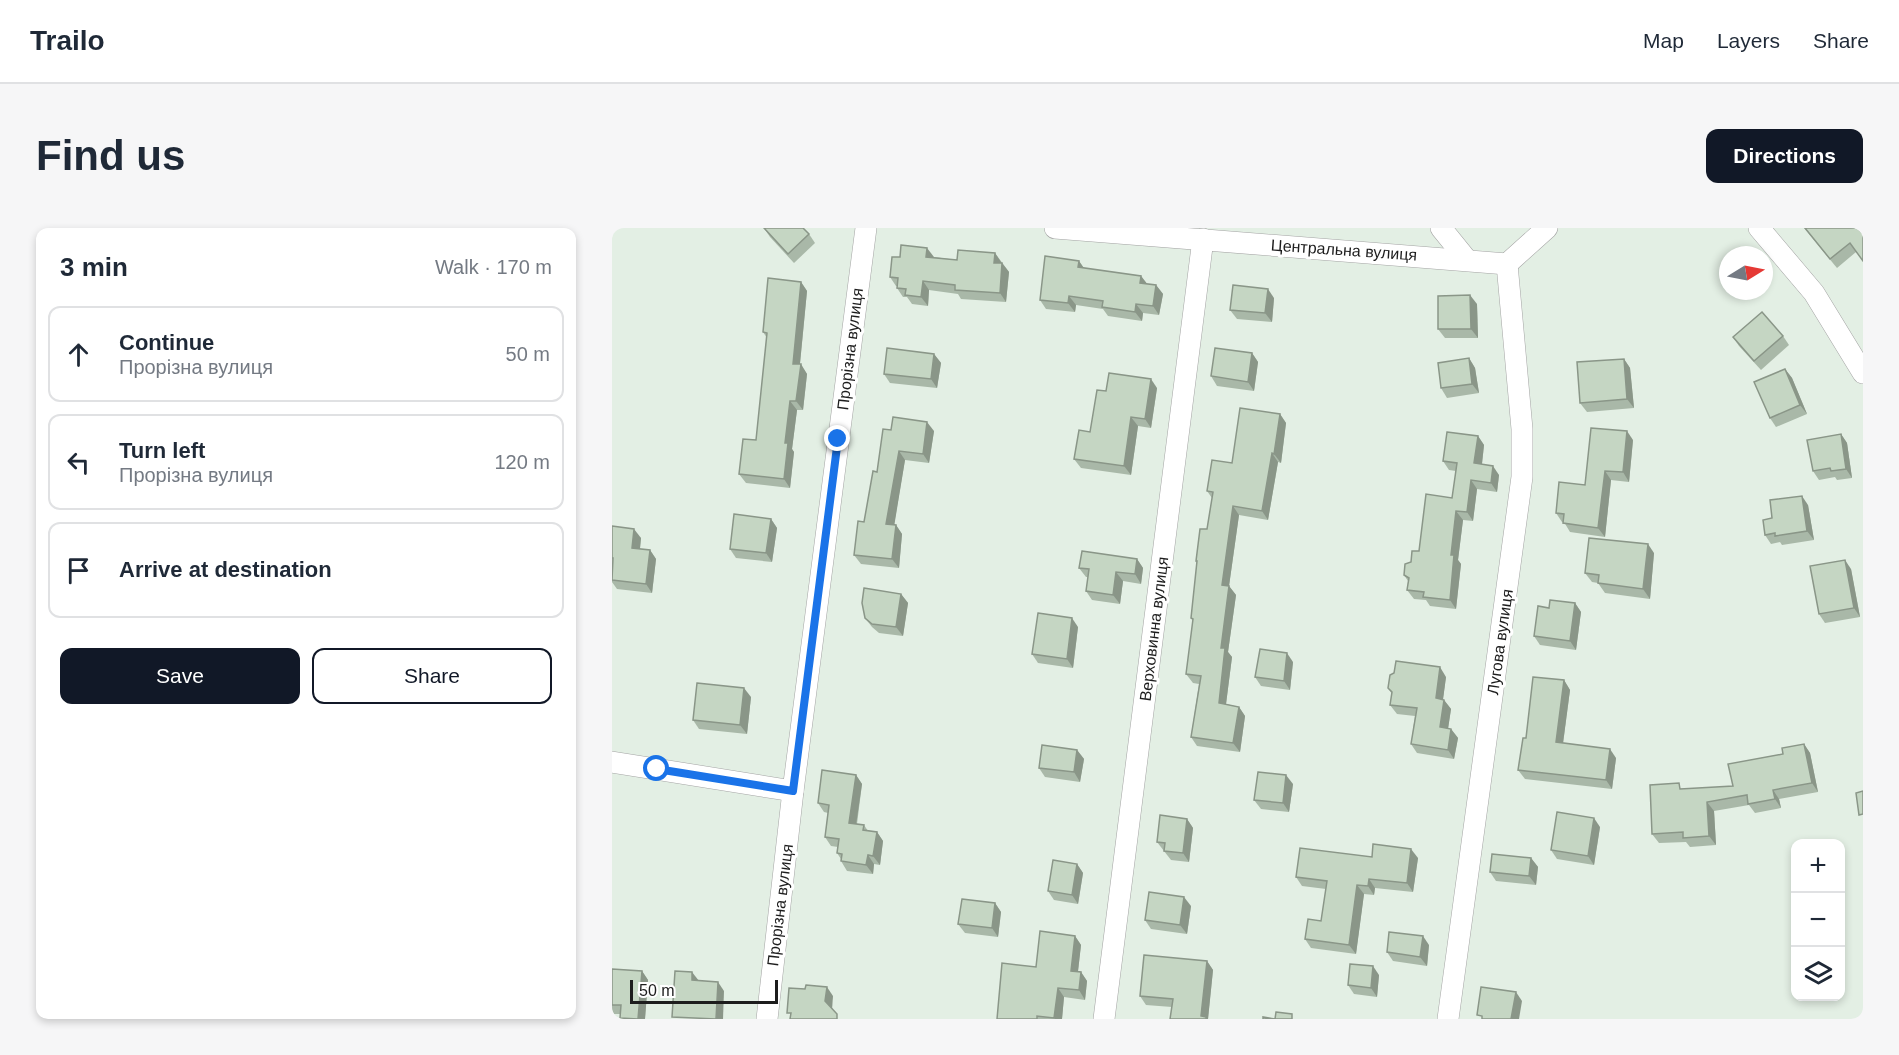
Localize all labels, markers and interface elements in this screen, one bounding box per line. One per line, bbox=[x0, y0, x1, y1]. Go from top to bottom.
text: Trailo bbox=[30, 25, 105, 56]
text: Map bbox=[1643, 29, 1684, 52]
text: Layers bbox=[1717, 29, 1780, 52]
text: Share bbox=[1813, 29, 1869, 52]
button: Directions bbox=[1706, 129, 1863, 183]
text: Find us bbox=[36, 132, 185, 179]
street label: Центральна вулиця bbox=[1270, 236, 1418, 264]
north arrow bbox=[1719, 246, 1773, 300]
text: 3 min bbox=[60, 252, 128, 282]
text: Walk · 170 m bbox=[435, 256, 552, 278]
street label: Прорізна вулиця bbox=[834, 287, 866, 411]
text: Continue bbox=[119, 330, 214, 355]
icon: ahead bbox=[62, 338, 95, 371]
text: 50 m bbox=[506, 343, 550, 365]
text: Прорізна вулиця bbox=[119, 356, 273, 378]
route end bbox=[824, 425, 850, 451]
text: Turn left bbox=[119, 438, 205, 463]
icon: left bbox=[62, 446, 95, 479]
text: 120 m bbox=[494, 451, 550, 473]
text: Прорізна вулиця bbox=[119, 464, 273, 486]
icon: arrive bbox=[62, 554, 95, 587]
street label: Верховинна вулиця bbox=[1137, 556, 1171, 702]
text: Arrive at destination bbox=[119, 557, 332, 582]
street label: Лугова вулиця bbox=[1484, 588, 1516, 696]
button: Save bbox=[60, 648, 300, 704]
button: Share bbox=[312, 648, 552, 704]
route start bbox=[643, 755, 669, 781]
map controls bbox=[1791, 839, 1845, 1001]
button: + bbox=[1791, 839, 1845, 893]
street label: Прорізна вулиця bbox=[764, 843, 796, 967]
button: − bbox=[1791, 893, 1845, 947]
button: layers bbox=[1791, 947, 1845, 1001]
scale bar bbox=[630, 977, 778, 1004]
text: 50 m bbox=[639, 982, 675, 999]

